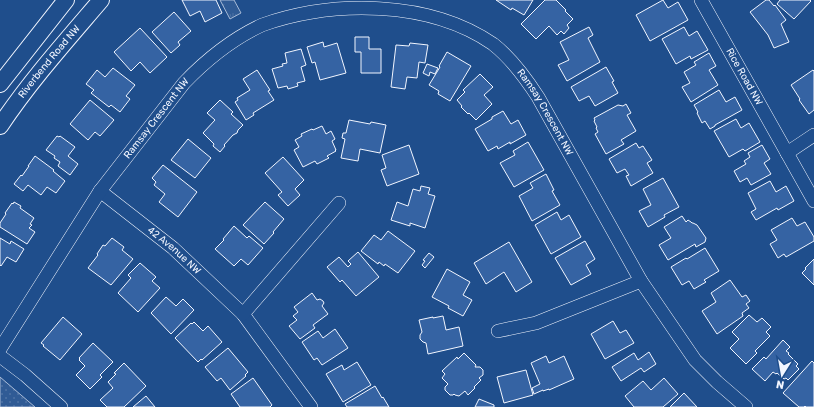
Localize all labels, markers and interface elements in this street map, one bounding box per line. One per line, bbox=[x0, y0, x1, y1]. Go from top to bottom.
street label: Riverbend Road NW bbox=[16, 23, 83, 101]
street label: Rice Road NW bbox=[723, 46, 765, 107]
street label: Ramsay Crescent NW bbox=[514, 67, 576, 158]
street label: Ramsay Crescent NW bbox=[121, 76, 192, 161]
street label: 42 Avenue NW bbox=[145, 224, 203, 277]
north arrow bbox=[762, 355, 802, 395]
text: N bbox=[775, 377, 785, 391]

